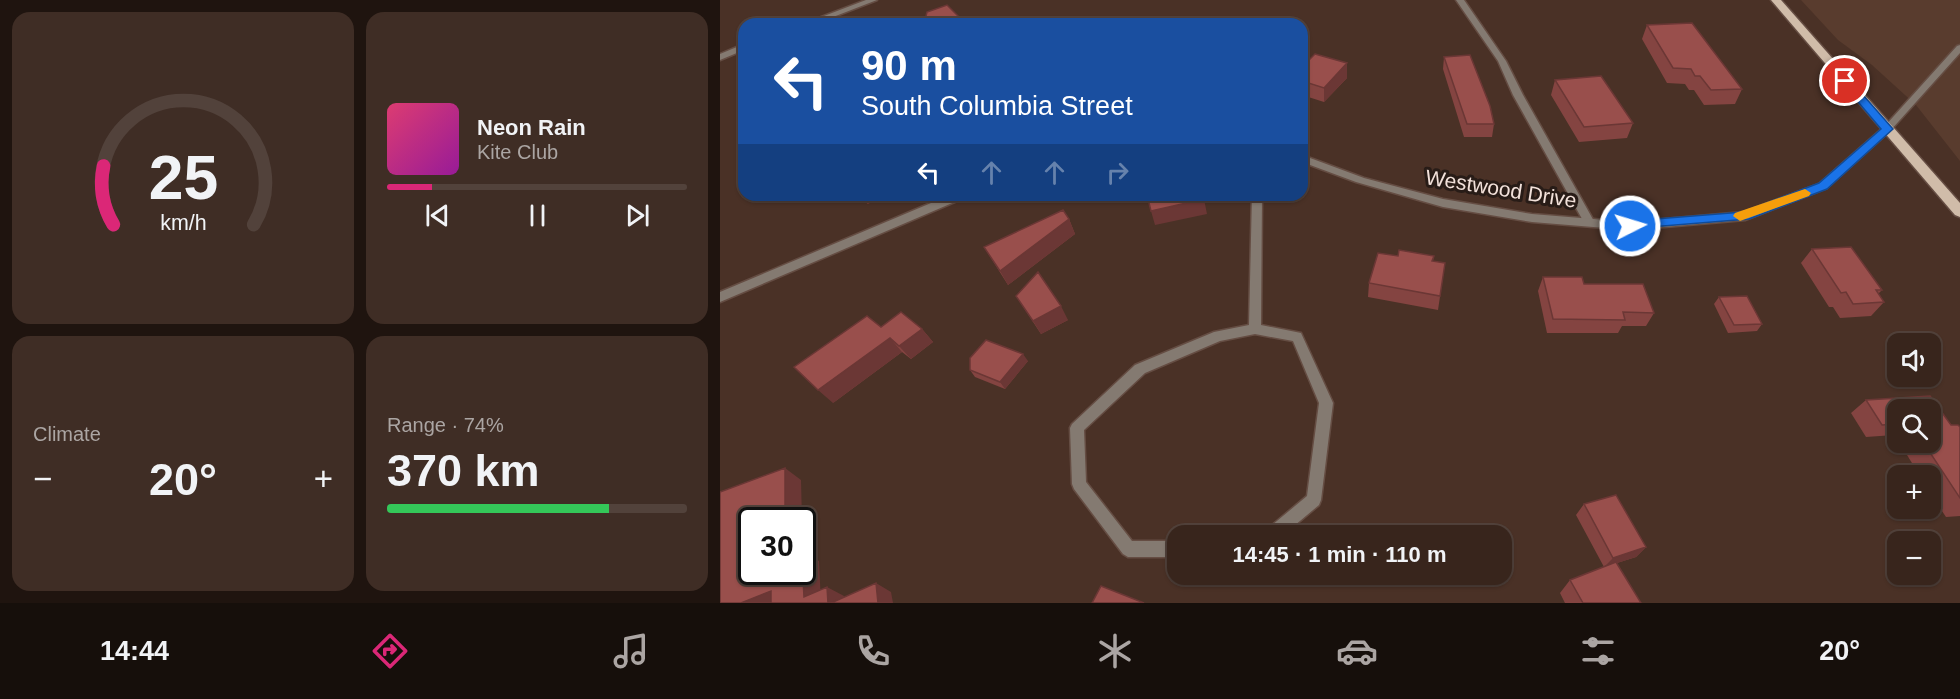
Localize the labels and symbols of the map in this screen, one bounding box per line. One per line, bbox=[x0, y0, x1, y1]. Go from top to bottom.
pin bbox=[1819, 55, 1870, 106]
street label: Westwood Drive bbox=[1424, 165, 1578, 212]
position arrow bbox=[1598, 194, 1662, 258]
speed limit sign: 30 bbox=[738, 507, 816, 585]

